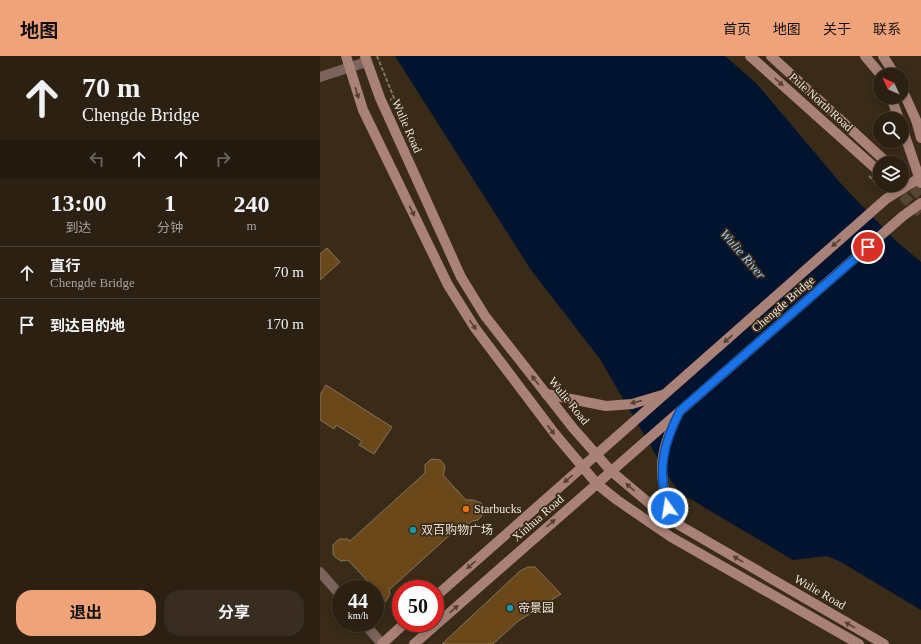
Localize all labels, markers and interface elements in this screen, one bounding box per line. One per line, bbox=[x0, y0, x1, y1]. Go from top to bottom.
text: 地图 bbox=[20, 20, 58, 41]
text: 首页 bbox=[723, 22, 751, 37]
text: 地图 bbox=[773, 22, 801, 37]
text: 关于 bbox=[823, 22, 851, 37]
text: 联系 bbox=[873, 22, 901, 37]
north arrow bbox=[873, 68, 909, 104]
map controls bbox=[873, 68, 909, 192]
street label: Pule North Road bbox=[786, 70, 856, 134]
icon: ahead bbox=[16, 72, 68, 124]
text: 70 m bbox=[82, 72, 140, 103]
one-way arrow bbox=[774, 77, 784, 87]
one-way arrow bbox=[355, 88, 361, 100]
street label: Wulie Road bbox=[389, 97, 425, 155]
text: Chengde Bridge bbox=[82, 105, 199, 125]
button: search bbox=[873, 112, 909, 148]
icon: left bbox=[86, 148, 108, 170]
icon: ahead bbox=[128, 148, 150, 170]
icon: ahead bbox=[170, 148, 192, 170]
icon: right bbox=[212, 148, 234, 170]
button: layers bbox=[873, 156, 909, 192]
text: 13:00 bbox=[50, 190, 106, 216]
text: 1 bbox=[164, 190, 176, 216]
text: 240 bbox=[233, 191, 269, 217]
one-way arrow bbox=[409, 205, 415, 217]
text: m bbox=[246, 218, 257, 233]
text: 到达 bbox=[65, 220, 91, 235]
text: 分钟 bbox=[157, 220, 183, 235]
water label: Wulie River bbox=[717, 226, 769, 283]
pin bbox=[851, 230, 885, 264]
icon: arrive bbox=[857, 236, 879, 258]
one-way arrow bbox=[830, 239, 841, 248]
text: 直行 bbox=[50, 258, 80, 274]
icon: ahead bbox=[16, 262, 38, 284]
text: 70 m bbox=[274, 264, 304, 280]
street label: Chengde Bridge bbox=[749, 273, 817, 335]
text: Chengde Bridge bbox=[50, 275, 135, 290]
icon: arrive bbox=[16, 314, 38, 336]
text: 170 m bbox=[266, 316, 304, 332]
text: 到达目的地 bbox=[50, 318, 125, 334]
one-way arrow bbox=[470, 320, 477, 331]
one-way arrow bbox=[722, 334, 733, 343]
one-way arrow bbox=[530, 374, 539, 385]
street label: Wulie Road bbox=[546, 374, 592, 428]
one-way arrow bbox=[629, 400, 642, 406]
one-way arrow bbox=[547, 424, 556, 435]
one-way arrow bbox=[563, 475, 573, 484]
one-way arrow bbox=[625, 483, 635, 492]
position arrow bbox=[647, 487, 689, 529]
street label: Xinhua Road bbox=[509, 492, 567, 544]
place label: Starbucks bbox=[474, 502, 522, 516]
marker: Starbucks bbox=[461, 504, 471, 514]
one-way arrow bbox=[546, 519, 557, 528]
place label: 双百购物广场 bbox=[421, 523, 493, 537]
marker: 双百购物广场 bbox=[408, 525, 418, 535]
one-way arrow bbox=[732, 556, 744, 563]
one-way arrow bbox=[465, 561, 476, 570]
street label: Wulie Road bbox=[792, 572, 848, 612]
speed limit sign: 50 bbox=[392, 580, 444, 632]
button: 退出 bbox=[16, 590, 156, 636]
button: 分享 bbox=[164, 590, 304, 636]
text: 44 bbox=[348, 590, 368, 612]
place label: 帝景园 bbox=[518, 601, 554, 615]
marker: 帝景园 bbox=[505, 603, 515, 613]
one-way arrow bbox=[449, 605, 458, 614]
text: km/h bbox=[348, 610, 368, 621]
one-way arrow bbox=[844, 621, 856, 628]

